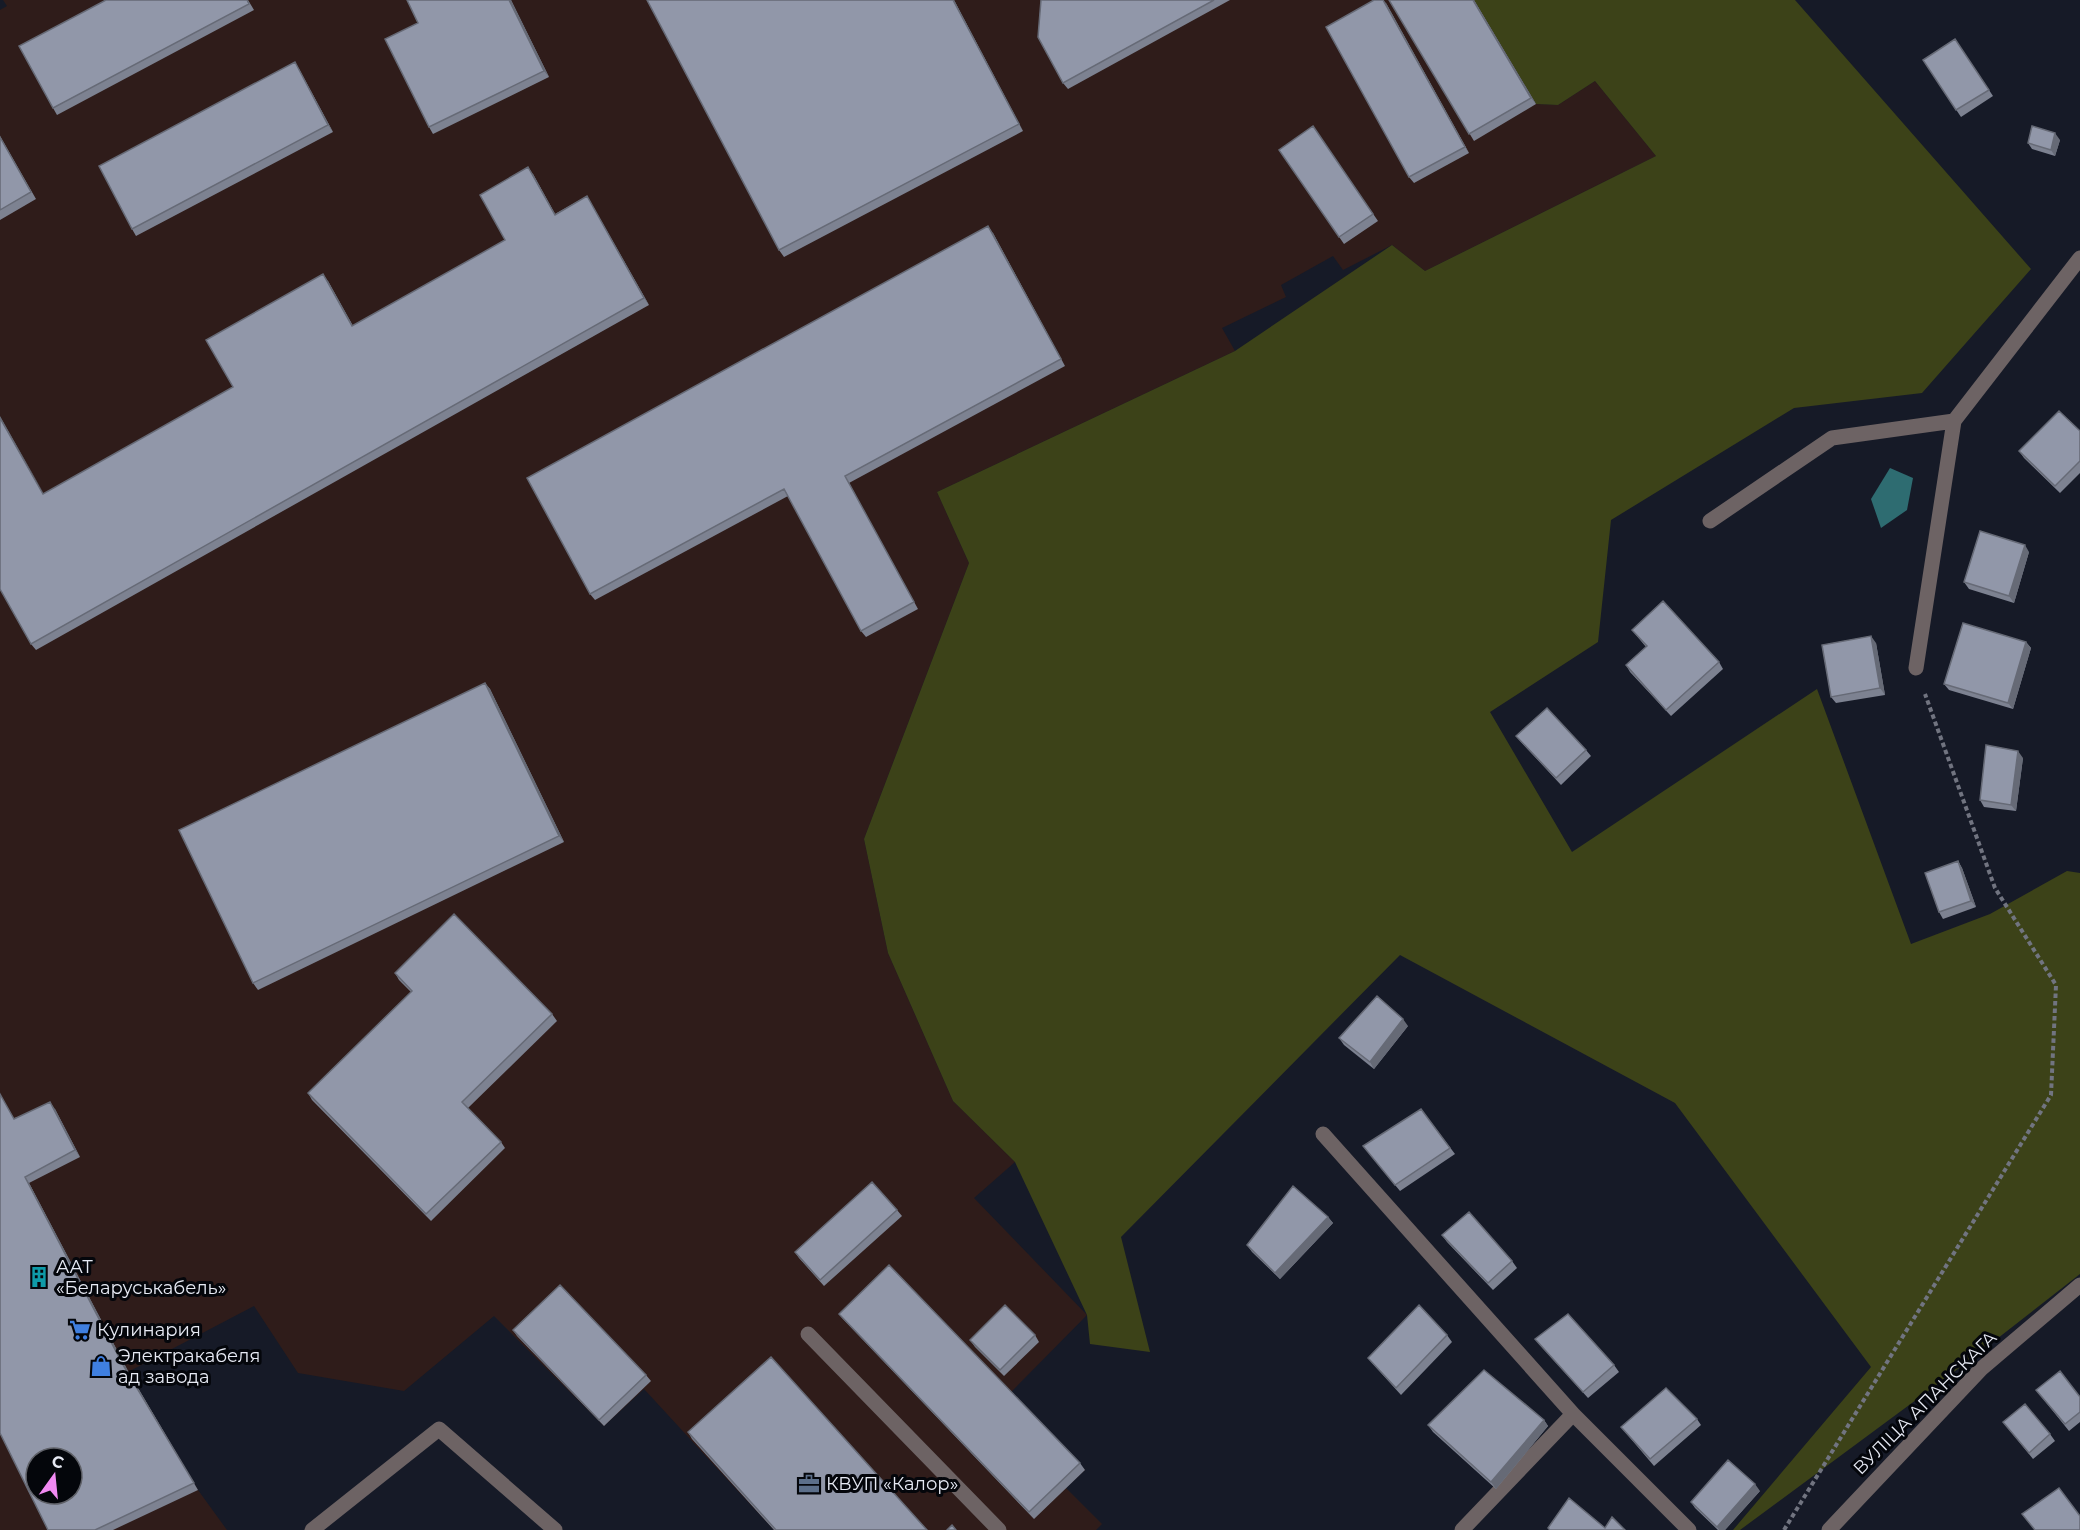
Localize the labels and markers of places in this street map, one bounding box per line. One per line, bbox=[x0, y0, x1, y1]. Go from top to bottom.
place label: ААТ «Беларуськабель» bbox=[56, 1256, 226, 1299]
building icon: ААТ «Беларуськабель» bbox=[27, 1265, 51, 1289]
supermarket icon: Кулинария bbox=[68, 1318, 92, 1342]
place label: Кулинария bbox=[97, 1319, 201, 1341]
place label: Электракабеля ад завода bbox=[118, 1345, 260, 1388]
shop icon: Электракабеля ад завода bbox=[89, 1354, 113, 1378]
office icon: КВУП «Калор» bbox=[797, 1472, 821, 1496]
place label: КВУП «Калор» bbox=[826, 1473, 958, 1495]

